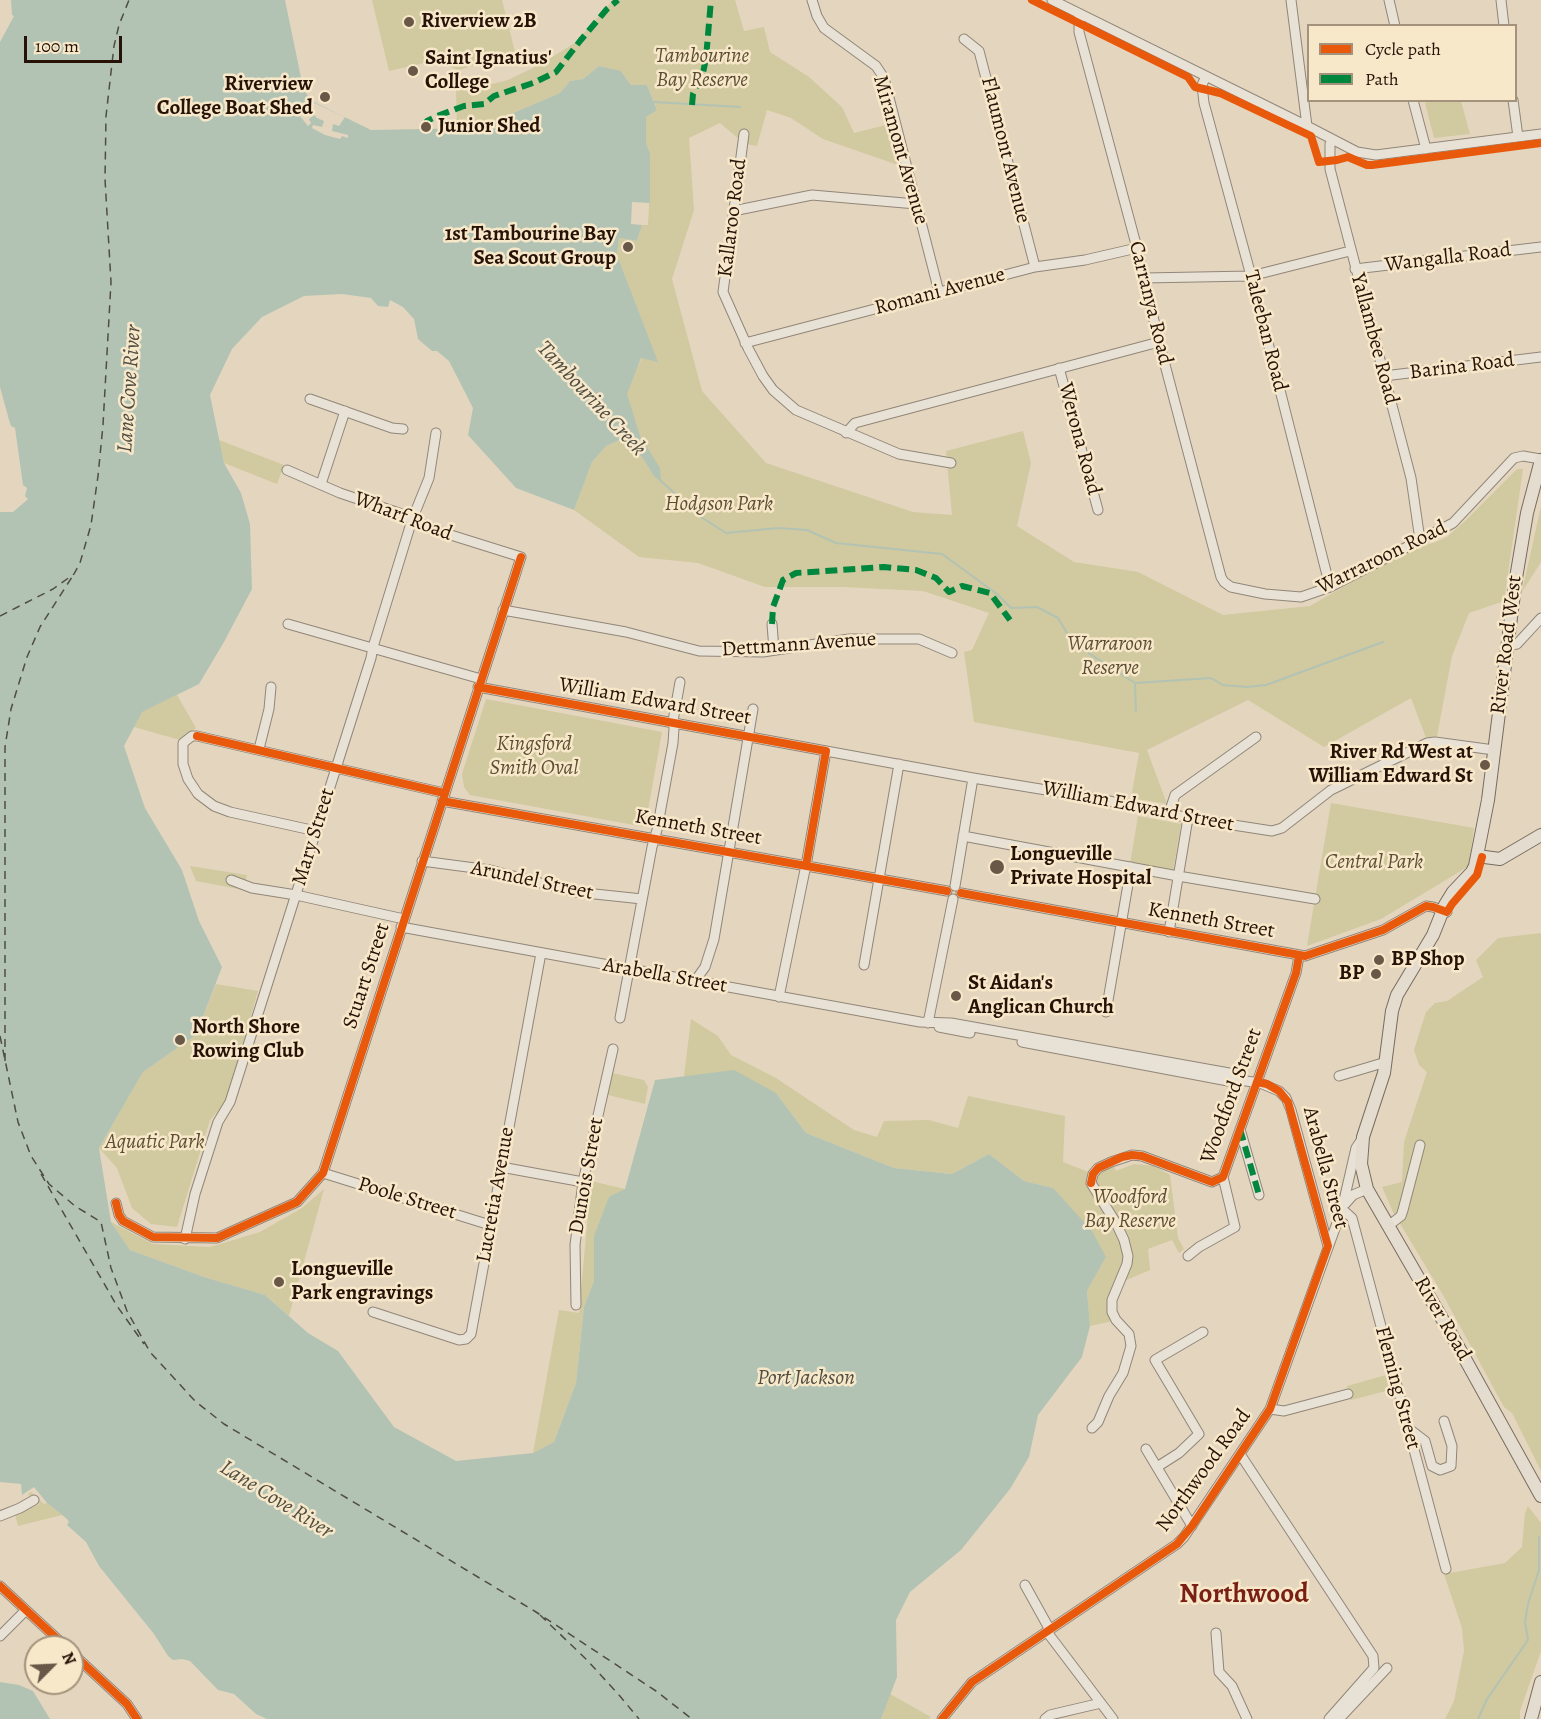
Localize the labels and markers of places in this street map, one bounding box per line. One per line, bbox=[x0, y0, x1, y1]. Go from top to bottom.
place label: Riverview 2B bbox=[421, 9, 537, 35]
marker: Riverview 2B bbox=[402, 15, 416, 29]
place label: Saint Ignatius' College bbox=[425, 46, 552, 96]
marker: Saint Ignatius' College bbox=[406, 64, 420, 78]
place label: Riverview College Boat Shed bbox=[157, 72, 313, 122]
marker: Riverview College Boat Shed bbox=[318, 90, 332, 104]
place label: Junior Shed bbox=[438, 114, 541, 140]
marker: Junior Shed bbox=[419, 120, 433, 134]
place label: 1st Tambourine Bay Sea Scout Group bbox=[445, 222, 616, 272]
marker: 1st Tambourine Bay Sea Scout Group bbox=[621, 240, 635, 254]
place label: River Rd West at William Edward St bbox=[1309, 740, 1473, 790]
marker: River Rd West at William Edward St bbox=[1478, 758, 1492, 772]
place label: Longueville Private Hospital bbox=[1010, 842, 1152, 892]
marker: Longueville Private Hospital bbox=[988, 858, 1006, 876]
place label: BP Shop bbox=[1391, 947, 1465, 973]
marker: BP Shop bbox=[1372, 953, 1386, 967]
place label: BP bbox=[1339, 961, 1364, 987]
marker: BP bbox=[1369, 967, 1383, 981]
place label: St Aidan's Anglican Church bbox=[968, 971, 1114, 1021]
marker: St Aidan's Anglican Church bbox=[949, 989, 963, 1003]
place label: North Shore Rowing Club bbox=[192, 1015, 304, 1065]
marker: North Shore Rowing Club bbox=[173, 1033, 187, 1047]
place label: Longueville Park engravings bbox=[291, 1257, 433, 1307]
marker: Longueville Park engravings bbox=[272, 1275, 286, 1289]

